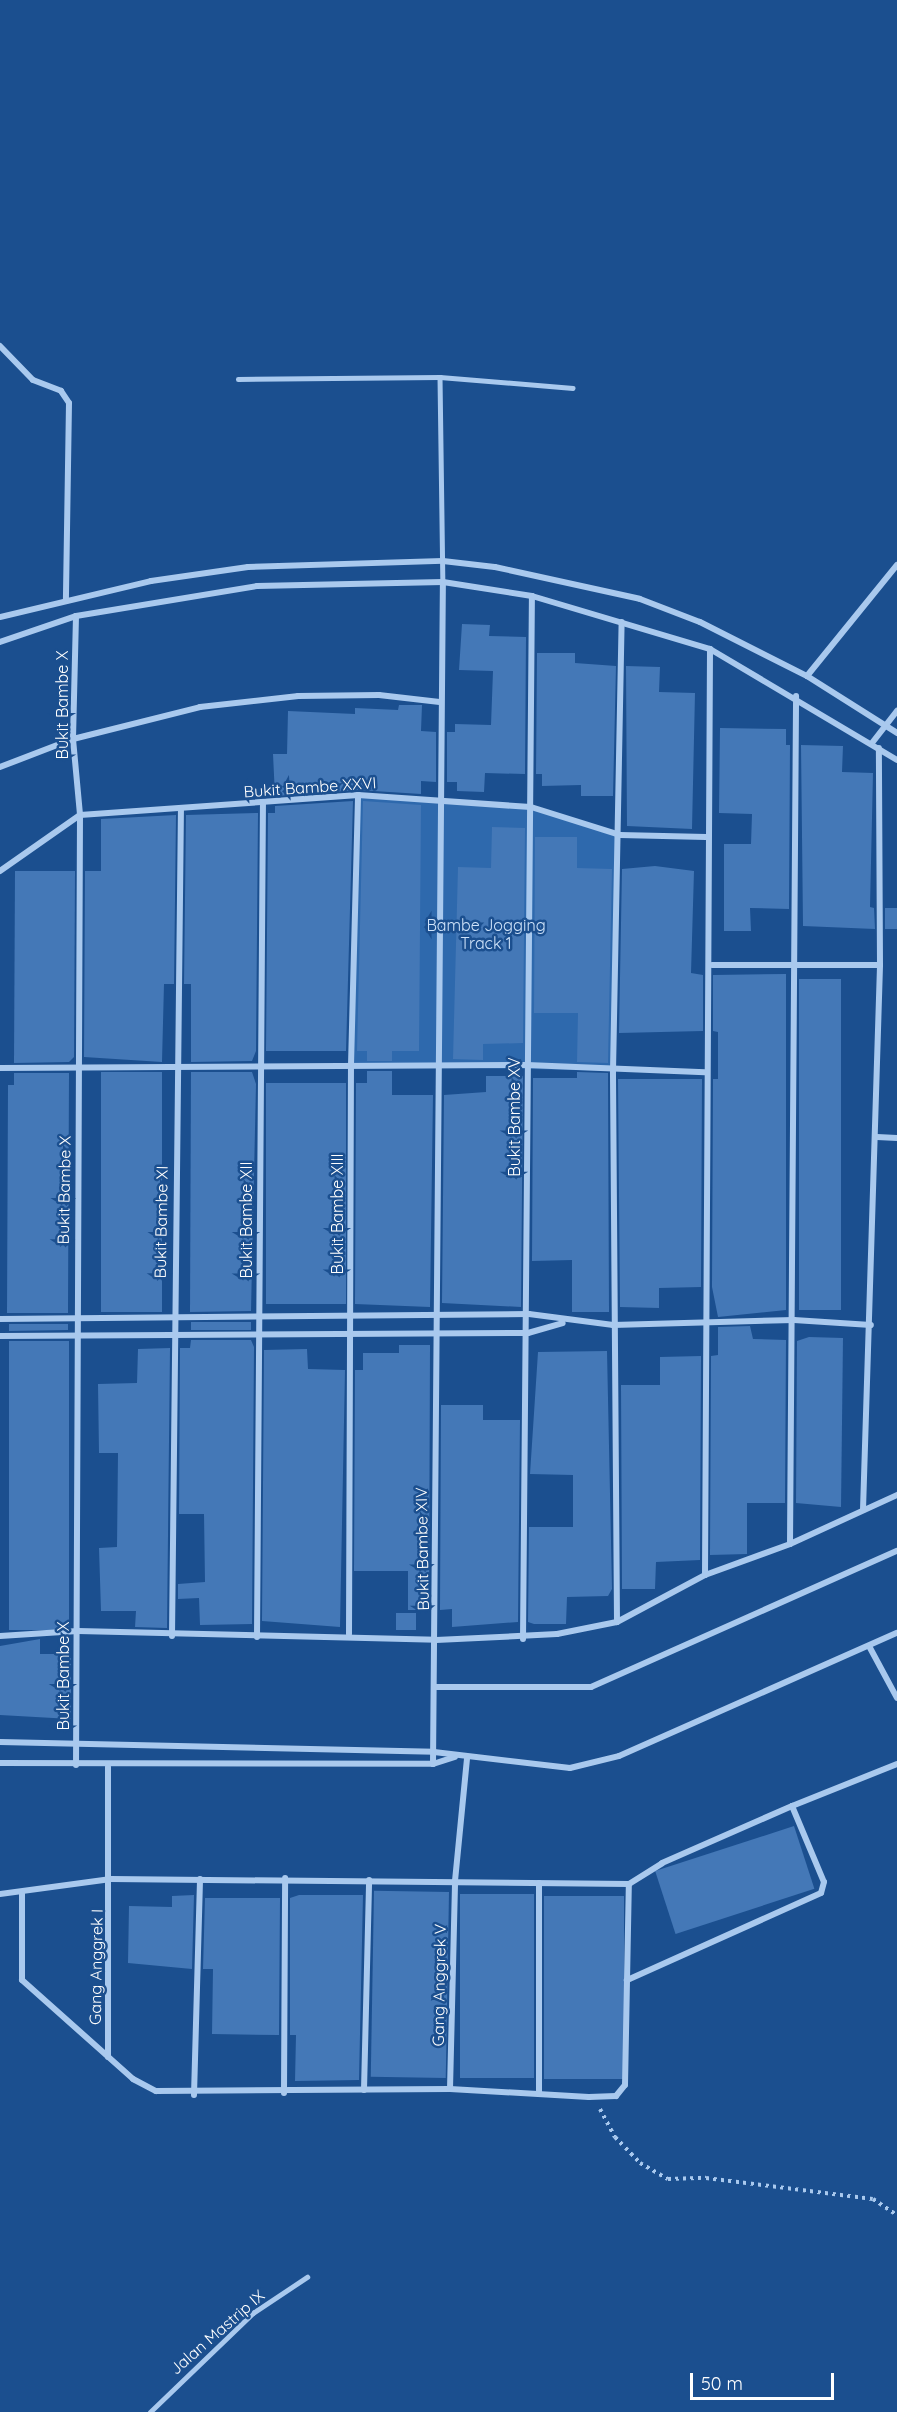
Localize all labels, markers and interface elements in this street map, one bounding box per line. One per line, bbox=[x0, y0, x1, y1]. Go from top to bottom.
street label: Bukit Bambe X bbox=[52, 651, 72, 759]
street label: Bukit Bambe XXVI bbox=[243, 773, 377, 801]
park label: Bambe Jogging Track 1 bbox=[426, 915, 546, 953]
street label: Bukit Bambe XV bbox=[504, 1057, 524, 1177]
street label: Bukit Bambe X bbox=[53, 1135, 75, 1245]
street label: Bukit Bambe XIII bbox=[327, 1154, 347, 1274]
street label: Bukit Bambe XII bbox=[236, 1162, 256, 1278]
street label: Bukit Bambe XI bbox=[150, 1165, 172, 1279]
street label: Bukit Bambe XIV bbox=[411, 1487, 433, 1611]
street label: Bukit Bambe X bbox=[53, 1622, 73, 1730]
street label: Gang Anggrek I bbox=[85, 1909, 107, 2025]
street label: Gang Anggrek V bbox=[428, 1924, 450, 2046]
street label: Jalan Mastrip IX bbox=[166, 2286, 268, 2378]
scale bar bbox=[693, 2361, 837, 2399]
text: 50 m bbox=[701, 2372, 743, 2395]

